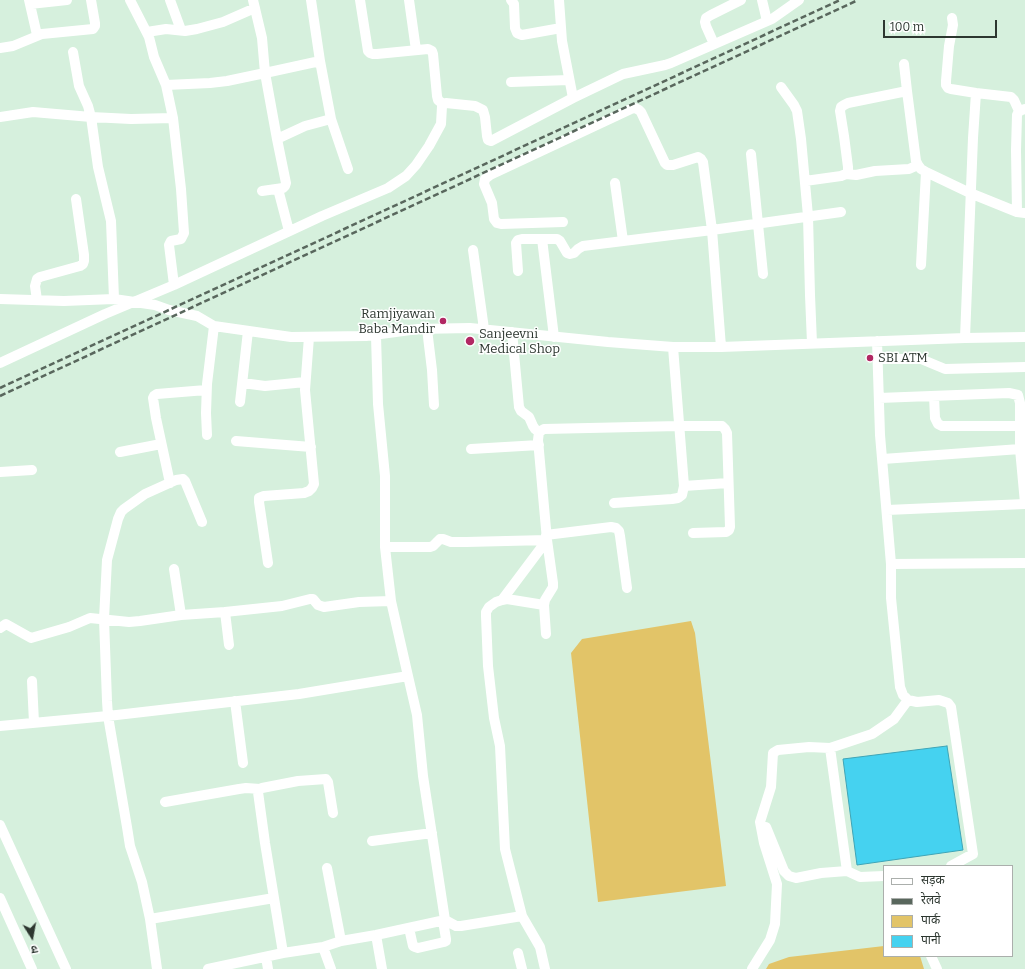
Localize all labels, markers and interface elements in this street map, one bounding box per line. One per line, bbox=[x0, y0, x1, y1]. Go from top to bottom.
scale bar bbox=[885, 12, 999, 38]
text: 100 m bbox=[890, 20, 924, 34]
place label: Ramjiyawan Baba Mandir bbox=[359, 306, 435, 337]
marker: Ramjiyawan Baba Mandir bbox=[438, 316, 448, 326]
place label: Sanjeevni Medical Shop bbox=[479, 326, 560, 357]
marker: Sanjeevni Medical Shop bbox=[464, 335, 476, 347]
place label: SBI ATM bbox=[878, 350, 928, 366]
marker: SBI ATM bbox=[865, 353, 875, 363]
legend bbox=[883, 865, 1013, 957]
text: सड़क bbox=[921, 873, 945, 887]
text: रेलवे bbox=[921, 893, 941, 907]
text: पार्क bbox=[921, 913, 940, 927]
north arrow bbox=[12, 917, 52, 957]
text: पानी bbox=[921, 933, 941, 947]
text: उ bbox=[30, 942, 39, 956]

